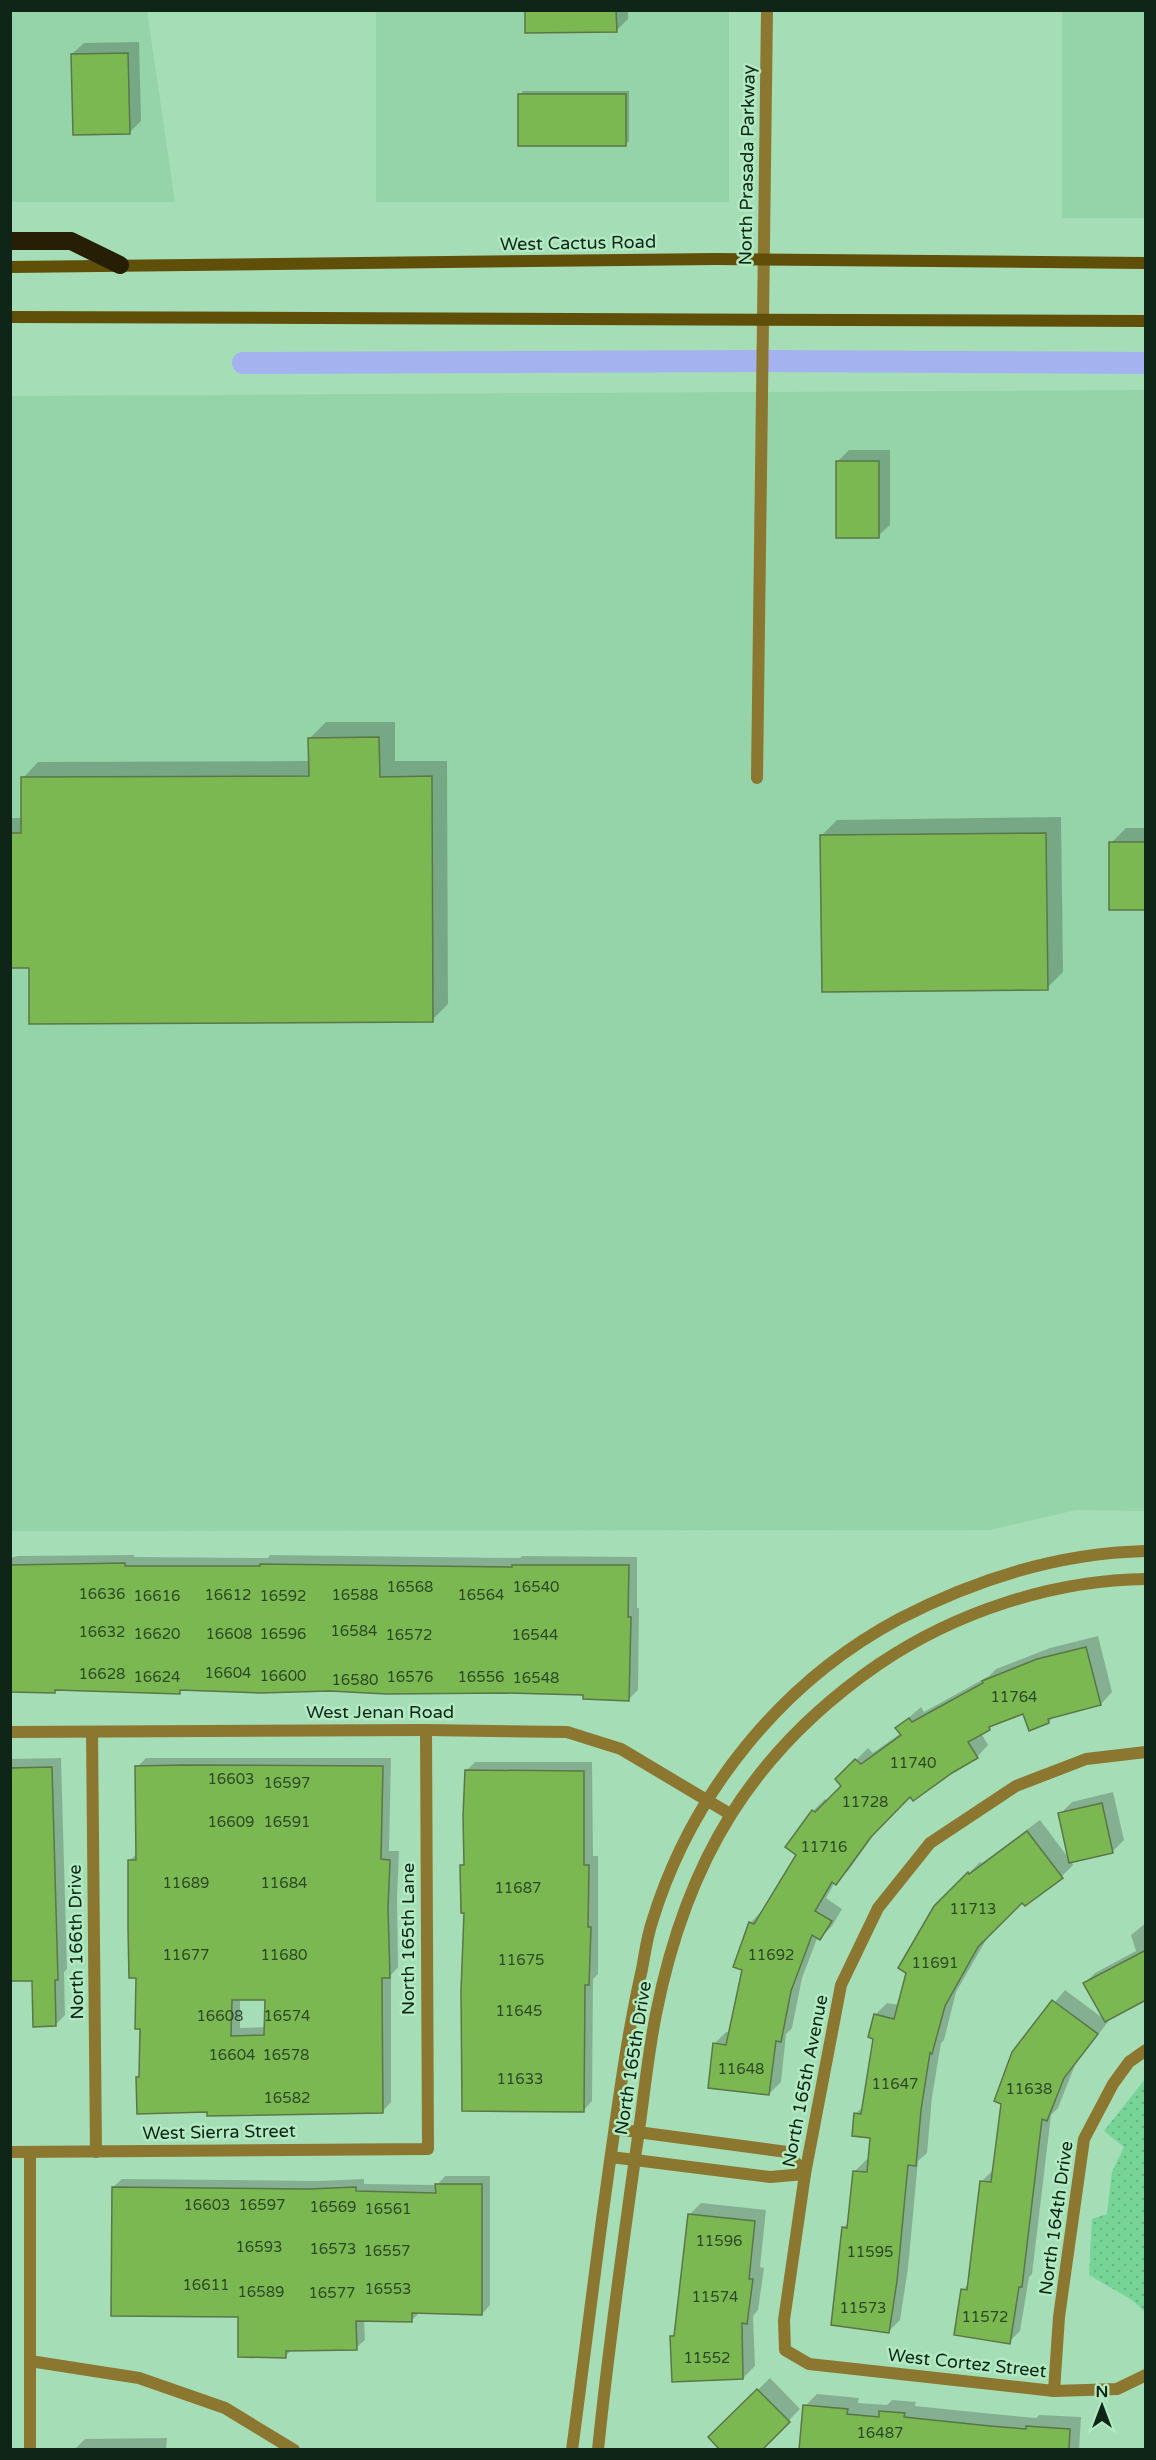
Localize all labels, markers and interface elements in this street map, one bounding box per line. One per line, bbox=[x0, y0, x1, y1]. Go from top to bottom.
street label: North Prasada Parkway bbox=[734, 64, 760, 266]
street label: West Cactus Road bbox=[500, 231, 656, 255]
house number: 16568 bbox=[386, 1578, 434, 1596]
house number: 16540 bbox=[512, 1578, 560, 1596]
house number: 16636 bbox=[78, 1585, 126, 1603]
house number: 16612 bbox=[204, 1586, 252, 1604]
house number: 16588 bbox=[331, 1586, 379, 1604]
house number: 16564 bbox=[457, 1586, 505, 1604]
house number: 16616 bbox=[133, 1587, 181, 1605]
house number: 16592 bbox=[259, 1587, 307, 1605]
house number: 16584 bbox=[330, 1622, 378, 1640]
house number: 16632 bbox=[78, 1623, 126, 1641]
house number: 16620 bbox=[133, 1625, 181, 1643]
house number: 16608 bbox=[205, 1625, 253, 1643]
house number: 16596 bbox=[259, 1625, 307, 1643]
house number: 16572 bbox=[385, 1626, 433, 1644]
house number: 16544 bbox=[511, 1626, 559, 1644]
house number: 16604 bbox=[204, 1664, 252, 1682]
house number: 16628 bbox=[78, 1665, 126, 1683]
house number: 16600 bbox=[259, 1667, 307, 1685]
house number: 16624 bbox=[133, 1668, 181, 1686]
house number: 16576 bbox=[386, 1668, 434, 1686]
house number: 16556 bbox=[457, 1668, 505, 1686]
house number: 16548 bbox=[512, 1669, 560, 1687]
house number: 16580 bbox=[331, 1671, 379, 1689]
house number: 11764 bbox=[990, 1688, 1038, 1706]
street label: West Jenan Road bbox=[306, 1701, 454, 1723]
house number: 11740 bbox=[889, 1754, 937, 1772]
house number: 16603 bbox=[207, 1770, 255, 1788]
house number: 16597 bbox=[263, 1774, 311, 1792]
house number: 11728 bbox=[841, 1793, 889, 1811]
house number: 16609 bbox=[207, 1813, 255, 1831]
house number: 16591 bbox=[263, 1813, 311, 1831]
house number: 11716 bbox=[800, 1838, 848, 1856]
street label: North 165th Lane bbox=[397, 1863, 419, 2015]
street label: North 166th Drive bbox=[64, 1864, 88, 2020]
house number: 11689 bbox=[162, 1874, 210, 1892]
house number: 11684 bbox=[260, 1874, 308, 1892]
house number: 11687 bbox=[494, 1879, 542, 1897]
house number: 11713 bbox=[949, 1900, 997, 1918]
house number: 11677 bbox=[162, 1946, 210, 1964]
house number: 11680 bbox=[260, 1946, 308, 1964]
house number: 11692 bbox=[747, 1946, 795, 1964]
house number: 11675 bbox=[497, 1951, 545, 1969]
house number: 11691 bbox=[911, 1954, 959, 1972]
street label: North 165th Drive bbox=[610, 1980, 656, 2136]
street label: North 165th Avenue bbox=[777, 1993, 833, 2169]
house number: 11645 bbox=[495, 2002, 543, 2020]
house number: 16608 bbox=[196, 2007, 244, 2025]
house number: 16574 bbox=[263, 2007, 311, 2025]
house number: 16604 bbox=[208, 2046, 256, 2064]
house number: 16578 bbox=[262, 2046, 310, 2064]
house number: 11648 bbox=[717, 2060, 765, 2078]
house number: 11633 bbox=[496, 2070, 544, 2088]
house number: 11647 bbox=[871, 2075, 919, 2093]
house number: 11638 bbox=[1005, 2080, 1053, 2098]
house number: 16582 bbox=[263, 2089, 311, 2107]
street label: West Sierra Street bbox=[142, 2120, 296, 2144]
street label: North 164th Drive bbox=[1034, 2140, 1078, 2296]
house number: 16603 bbox=[183, 2196, 231, 2214]
house number: 16597 bbox=[238, 2196, 286, 2214]
house number: 16569 bbox=[309, 2198, 357, 2216]
house number: 16561 bbox=[364, 2200, 412, 2218]
house number: 11596 bbox=[695, 2232, 743, 2250]
house number: 16593 bbox=[235, 2238, 283, 2256]
house number: 16573 bbox=[309, 2240, 357, 2258]
house number: 16557 bbox=[363, 2242, 411, 2260]
house number: 11595 bbox=[846, 2243, 894, 2261]
house number: 16611 bbox=[182, 2276, 230, 2294]
house number: 16553 bbox=[364, 2280, 412, 2298]
house number: 16589 bbox=[237, 2283, 285, 2301]
house number: 16577 bbox=[308, 2284, 356, 2302]
house number: 11574 bbox=[691, 2288, 739, 2306]
house number: 11573 bbox=[839, 2299, 887, 2317]
house number: 11572 bbox=[961, 2308, 1009, 2326]
street label: West Cortez Street bbox=[886, 2344, 1048, 2382]
house number: 11552 bbox=[683, 2349, 731, 2367]
north arrow bbox=[1072, 2376, 1132, 2436]
text: N bbox=[1096, 2382, 1108, 2402]
house number: 16487 bbox=[856, 2424, 904, 2442]

